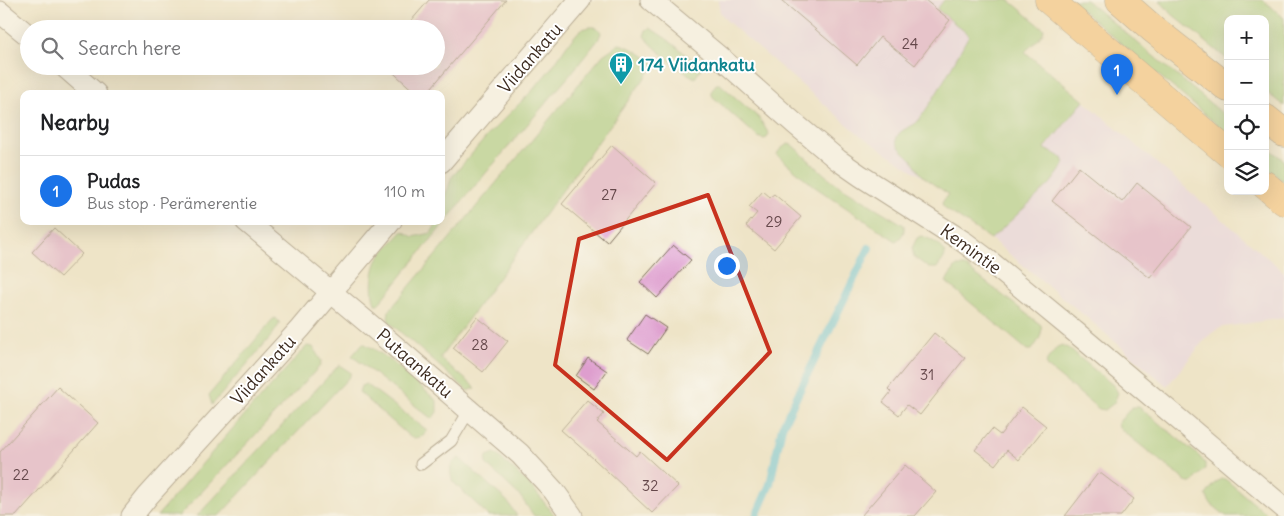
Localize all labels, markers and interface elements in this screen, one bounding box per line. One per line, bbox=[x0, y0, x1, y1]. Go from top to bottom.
map controls bbox=[1224, 15, 1269, 195]
button: + bbox=[1224, 15, 1269, 60]
street label: Viidankatu bbox=[493, 18, 567, 98]
search box bbox=[20, 20, 445, 75]
icon: search bbox=[38, 34, 66, 62]
house number: 24 bbox=[902, 34, 919, 53]
text: Search here bbox=[78, 36, 181, 60]
building icon: 174 Viidankatu bbox=[608, 51, 634, 85]
place label: 174 Viidankatu bbox=[638, 53, 755, 76]
pin: 1 bbox=[1101, 54, 1133, 95]
button: − bbox=[1224, 60, 1269, 105]
button: locate bbox=[1224, 105, 1269, 150]
text: Nearby bbox=[40, 109, 110, 136]
button: layers bbox=[1224, 150, 1269, 195]
text: Pudas bbox=[87, 169, 140, 193]
text: 1 bbox=[53, 181, 59, 201]
text: 110 m bbox=[384, 181, 425, 201]
house number: 27 bbox=[601, 185, 617, 204]
text: Bus stop · Perämerentie bbox=[87, 193, 257, 213]
house number: 29 bbox=[766, 212, 782, 231]
street label: Kemintie bbox=[936, 219, 1006, 279]
your location bbox=[714, 253, 740, 279]
street label: Putaankatu bbox=[372, 323, 458, 403]
street label: Viidankatu bbox=[226, 330, 300, 410]
house number: 28 bbox=[472, 335, 488, 354]
house number: 31 bbox=[920, 365, 934, 384]
house number: 22 bbox=[13, 465, 29, 484]
house number: 32 bbox=[642, 476, 658, 495]

